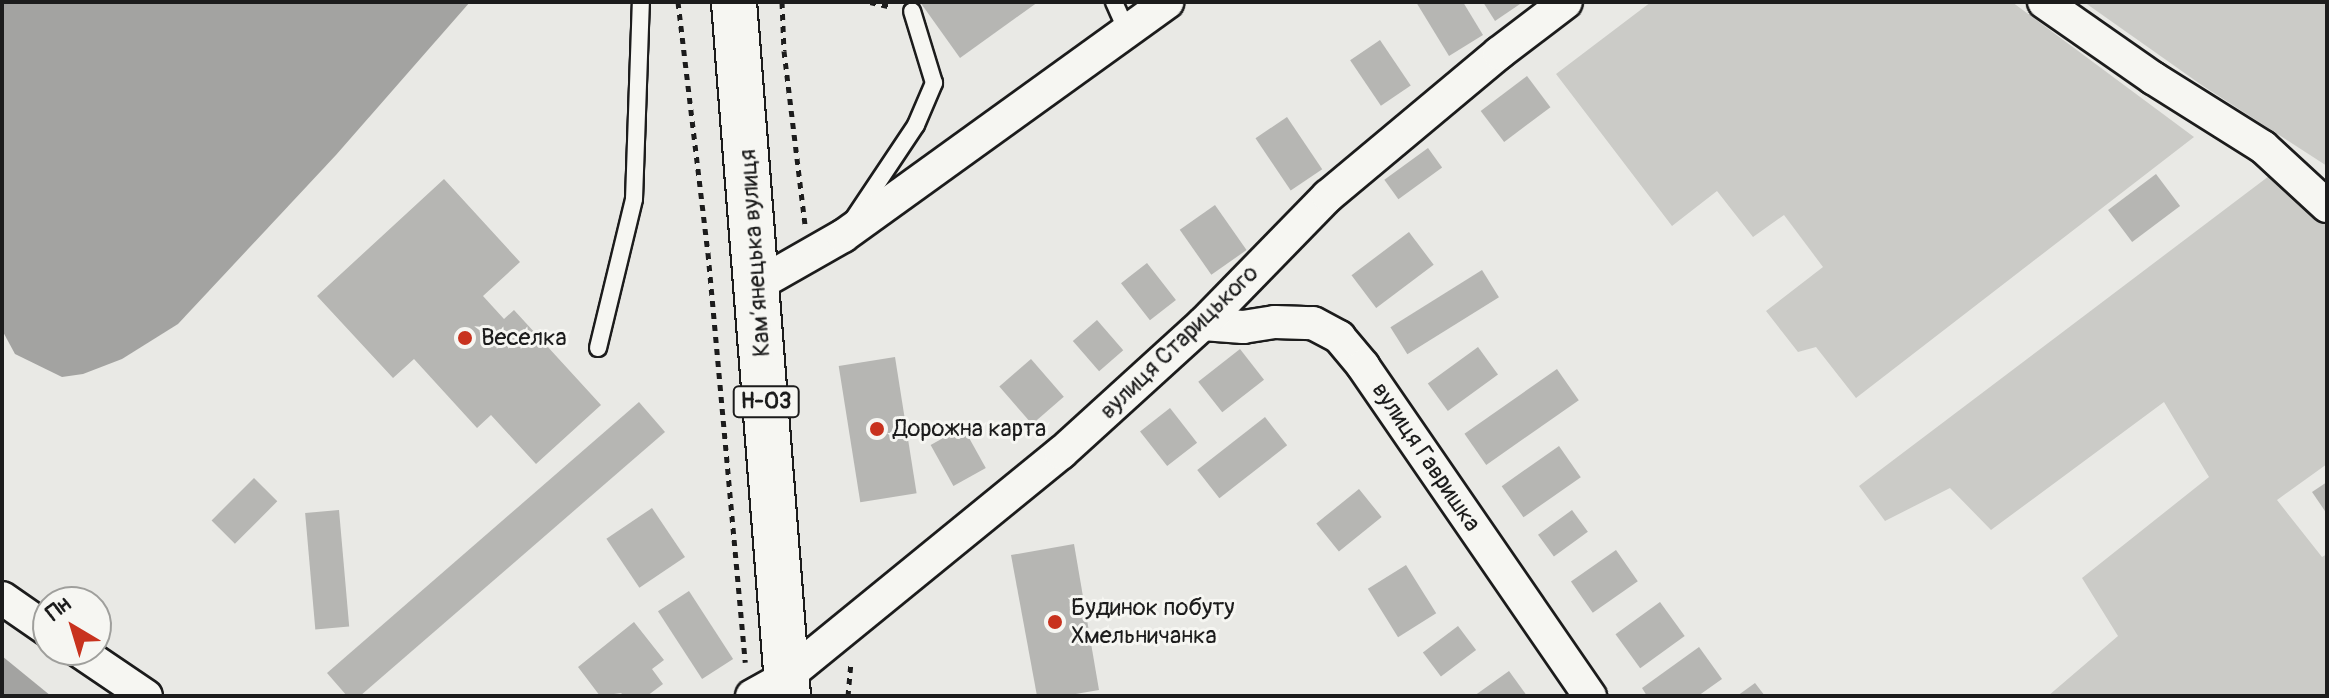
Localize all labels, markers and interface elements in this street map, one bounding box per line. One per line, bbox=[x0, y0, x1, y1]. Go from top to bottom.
street label: Камʼянецька вулиця bbox=[733, 148, 777, 358]
street label: вулиця Старицького bbox=[1094, 259, 1264, 425]
place label: Веселка bbox=[481, 324, 567, 352]
marker: Веселка bbox=[456, 329, 474, 347]
street label: вулиця Гавришка bbox=[1365, 377, 1487, 537]
road number: Н-03 bbox=[732, 384, 800, 420]
place label: Дорожна карта bbox=[893, 415, 1046, 443]
marker: Дорожна карта bbox=[868, 420, 886, 438]
north arrow bbox=[32, 586, 112, 666]
text: Пн bbox=[40, 590, 77, 627]
place label: Будинок побуту Хмельничанка bbox=[1071, 594, 1235, 650]
marker: Будинок побуту Хмельничанка bbox=[1046, 613, 1064, 631]

